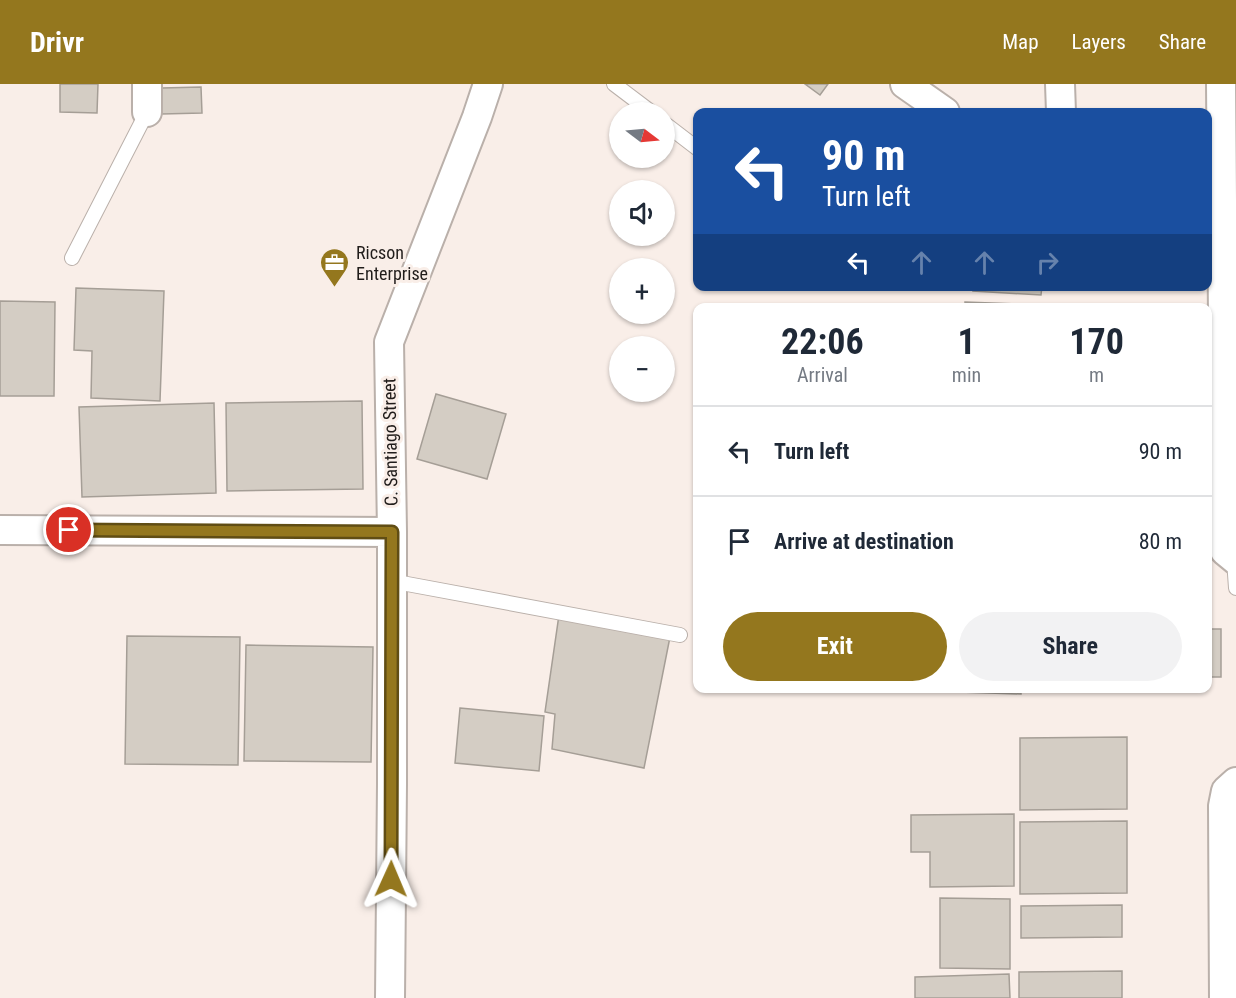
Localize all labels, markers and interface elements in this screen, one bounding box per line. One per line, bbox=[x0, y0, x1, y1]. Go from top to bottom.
text: Drivr bbox=[30, 26, 84, 59]
text: Map bbox=[1002, 30, 1039, 54]
text: Layers bbox=[1072, 30, 1126, 54]
text: Share bbox=[1159, 30, 1206, 54]
north arrow bbox=[609, 102, 675, 168]
map controls bbox=[609, 102, 675, 402]
text: 90 m bbox=[822, 131, 905, 180]
icon: left bbox=[723, 132, 801, 210]
button: sound bbox=[609, 180, 675, 246]
text: Turn left bbox=[822, 181, 911, 213]
place label: Ricson Enterprise bbox=[356, 242, 428, 284]
office icon: Ricson Enterprise bbox=[319, 246, 351, 288]
icon: left bbox=[842, 246, 875, 279]
icon: ahead bbox=[905, 246, 938, 279]
icon: ahead bbox=[968, 246, 1001, 279]
icon: right bbox=[1031, 246, 1064, 279]
button: + bbox=[609, 258, 675, 324]
text: 22:06 bbox=[781, 321, 864, 363]
text: 1 bbox=[957, 321, 976, 363]
text: 170 bbox=[1069, 321, 1124, 363]
button: − bbox=[609, 336, 675, 402]
text: Arrival bbox=[797, 363, 848, 387]
text: min bbox=[952, 363, 981, 387]
text: m bbox=[1089, 363, 1104, 387]
street label: C. Santiago Street bbox=[378, 378, 402, 506]
icon: left bbox=[723, 435, 756, 468]
text: Turn left bbox=[774, 439, 849, 464]
text: 90 m bbox=[1139, 439, 1182, 464]
pin bbox=[43, 504, 94, 555]
icon: arrive bbox=[52, 513, 85, 546]
icon: arrive bbox=[723, 525, 756, 558]
text: Arrive at destination bbox=[774, 529, 954, 554]
text: 80 m bbox=[1139, 529, 1182, 554]
button: Exit bbox=[723, 612, 947, 681]
button: Share bbox=[959, 612, 1182, 681]
position arrow bbox=[359, 847, 423, 911]

